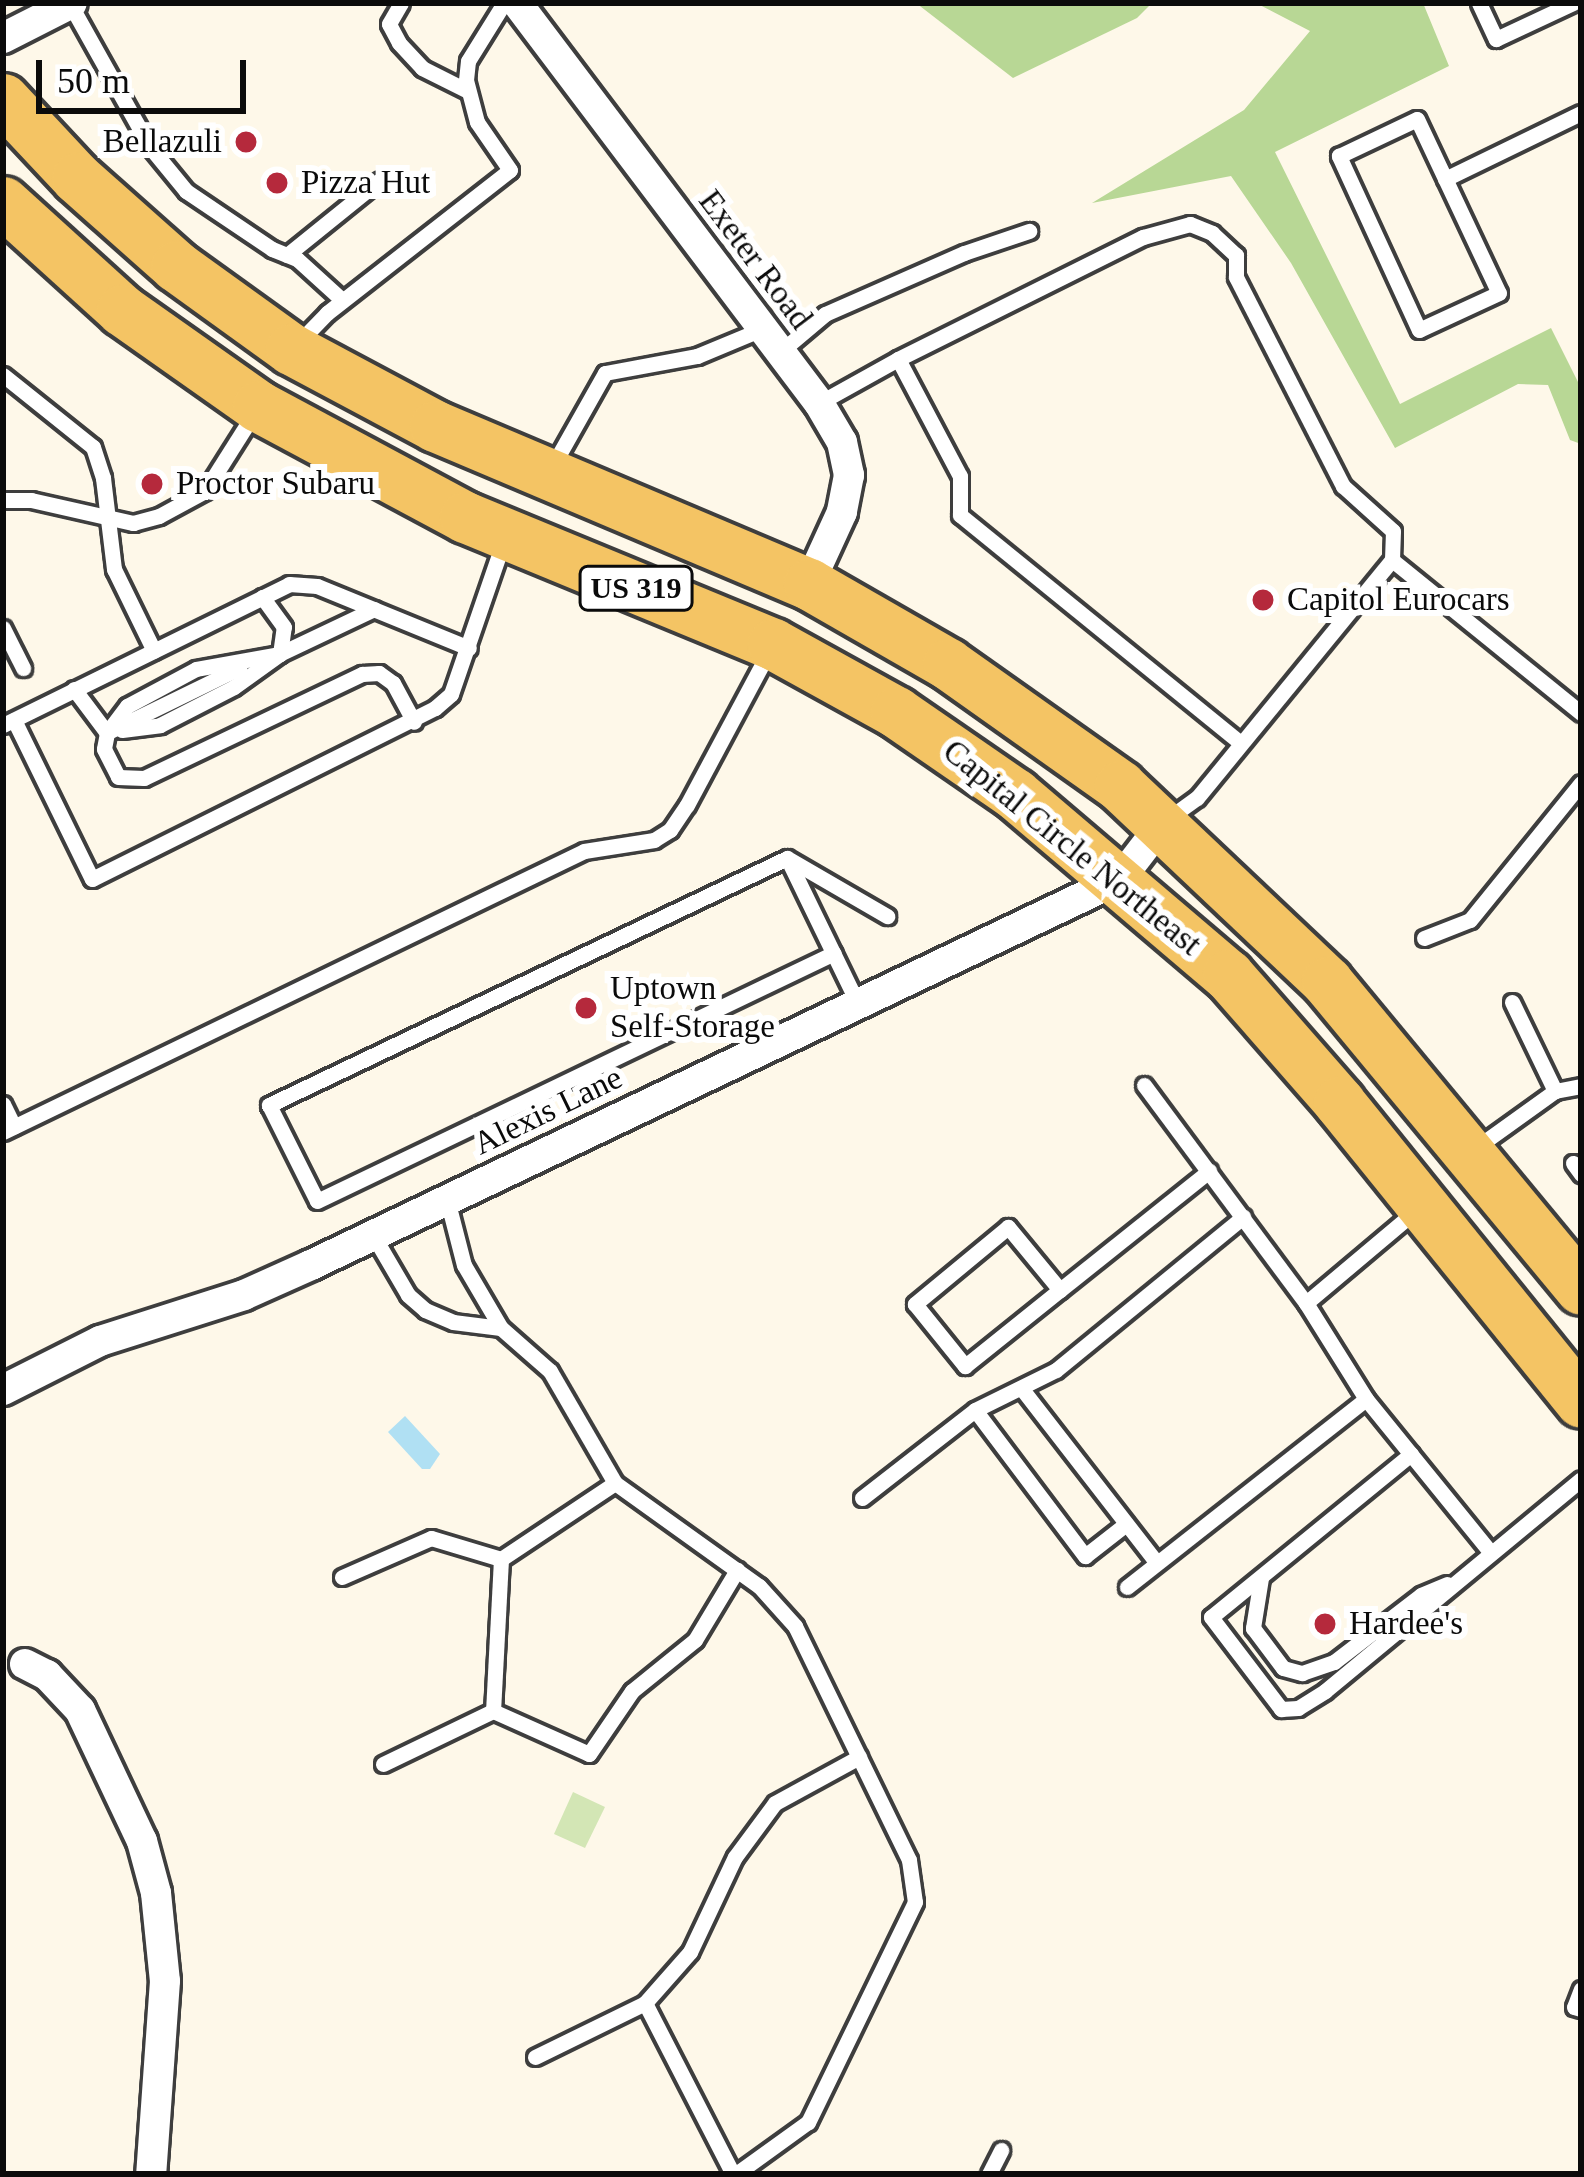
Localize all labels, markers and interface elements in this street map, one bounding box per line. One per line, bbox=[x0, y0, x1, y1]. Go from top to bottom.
scale bar bbox=[42, 36, 252, 110]
text: 50 m bbox=[57, 61, 130, 101]
place label: Bellazuli bbox=[103, 122, 222, 162]
marker: Bellazuli bbox=[233, 129, 259, 155]
place label: Pizza Hut bbox=[301, 163, 430, 203]
marker: Pizza Hut bbox=[264, 170, 290, 196]
street label: Exeter Road bbox=[690, 183, 820, 337]
place label: Proctor Subaru bbox=[176, 464, 375, 504]
marker: Proctor Subaru bbox=[139, 471, 165, 497]
road number: US 319 bbox=[576, 564, 696, 612]
place label: Capitol Eurocars bbox=[1287, 580, 1510, 620]
marker: Capitol Eurocars bbox=[1250, 587, 1276, 613]
street label: Capital Circle Northeast bbox=[935, 732, 1209, 964]
place label: Uptown Self-Storage bbox=[610, 969, 775, 1047]
marker: Uptown Self-Storage bbox=[573, 995, 599, 1021]
street label: Alexis Lane bbox=[467, 1058, 629, 1164]
place label: Hardee's bbox=[1349, 1604, 1463, 1644]
marker: Hardee's bbox=[1312, 1611, 1338, 1637]

